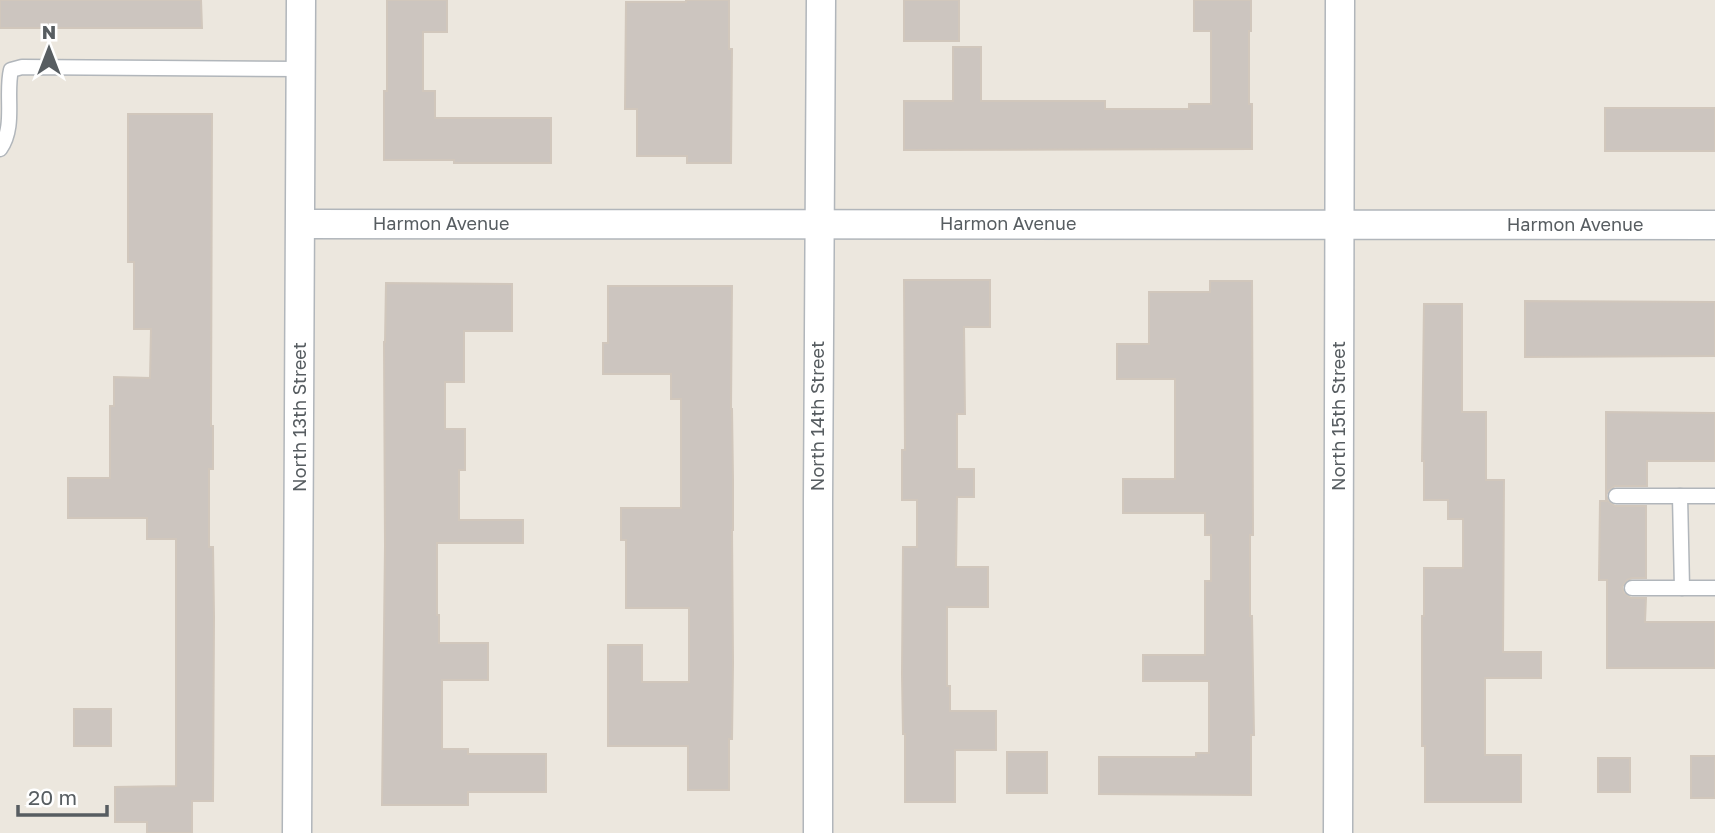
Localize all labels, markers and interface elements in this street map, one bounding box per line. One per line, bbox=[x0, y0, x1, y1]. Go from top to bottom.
north arrow bbox=[14, 14, 84, 84]
text: N bbox=[42, 20, 56, 43]
street label: Harmon Avenue bbox=[373, 212, 509, 234]
street label: Harmon Avenue bbox=[940, 212, 1076, 234]
street label: Harmon Avenue bbox=[1507, 213, 1643, 235]
street label: North 14th Street bbox=[806, 341, 828, 491]
street label: North 15th Street bbox=[1327, 341, 1349, 491]
street label: North 13th Street bbox=[288, 342, 310, 492]
scale bar bbox=[18, 774, 107, 818]
text: 20 m bbox=[28, 784, 77, 810]

